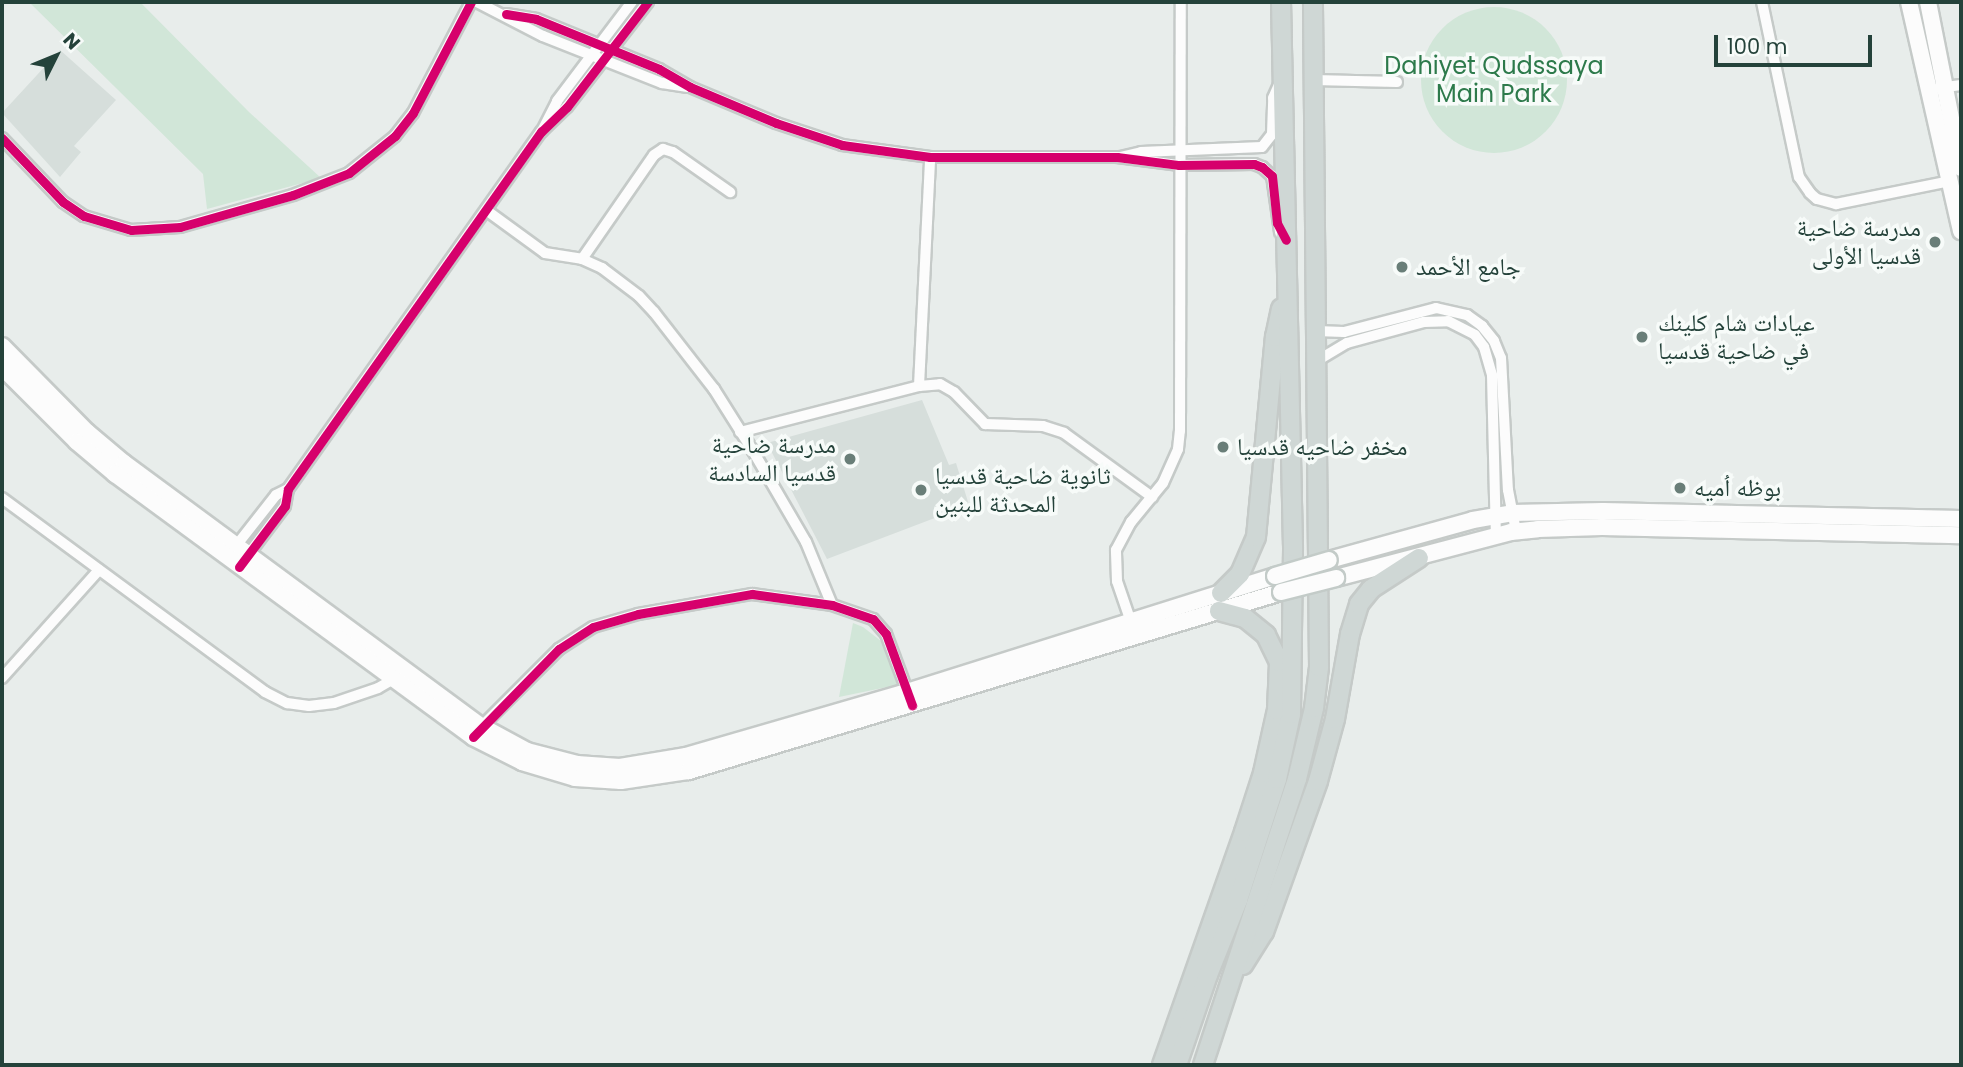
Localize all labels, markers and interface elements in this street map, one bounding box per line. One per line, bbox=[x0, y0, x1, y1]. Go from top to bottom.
north arrow bbox=[21, 21, 91, 91]
scale bar bbox=[1718, 21, 1876, 65]
text: N bbox=[57, 27, 86, 56]
text: 100 m bbox=[1727, 32, 1787, 61]
park label: Dahiyet Qudssaya Main Park bbox=[1384, 52, 1604, 108]
place label: مدرسة ضاحية قدسيا الأولى bbox=[1797, 214, 1921, 270]
marker: مدرسة ضاحية قدسيا الأولى bbox=[1927, 234, 1943, 250]
place label: جامع الأحمد bbox=[1416, 253, 1521, 281]
marker: جامع الأحمد bbox=[1394, 259, 1410, 275]
place label: عيادات شام كلينك في ضاحية قدسيا bbox=[1658, 309, 1815, 365]
marker: عيادات شام كلينك في ضاحية قدسيا bbox=[1632, 327, 1652, 347]
place label: مدرسة ضاحية قدسيا السادسة bbox=[708, 431, 836, 487]
place label: مخفر ضاحيه قدسيا bbox=[1237, 433, 1407, 461]
marker: مخفر ضاحيه قدسيا bbox=[1215, 439, 1231, 455]
marker: مدرسة ضاحية قدسيا السادسة bbox=[842, 451, 858, 467]
place label: ثانوية ضاحية قدسيا المحدثة للبنين bbox=[935, 462, 1111, 518]
place label: بوظه اُميه bbox=[1694, 474, 1781, 502]
marker: بوظه اُميه bbox=[1672, 480, 1688, 496]
marker: ثانوية ضاحية قدسيا المحدثة للبنين bbox=[913, 482, 929, 498]

